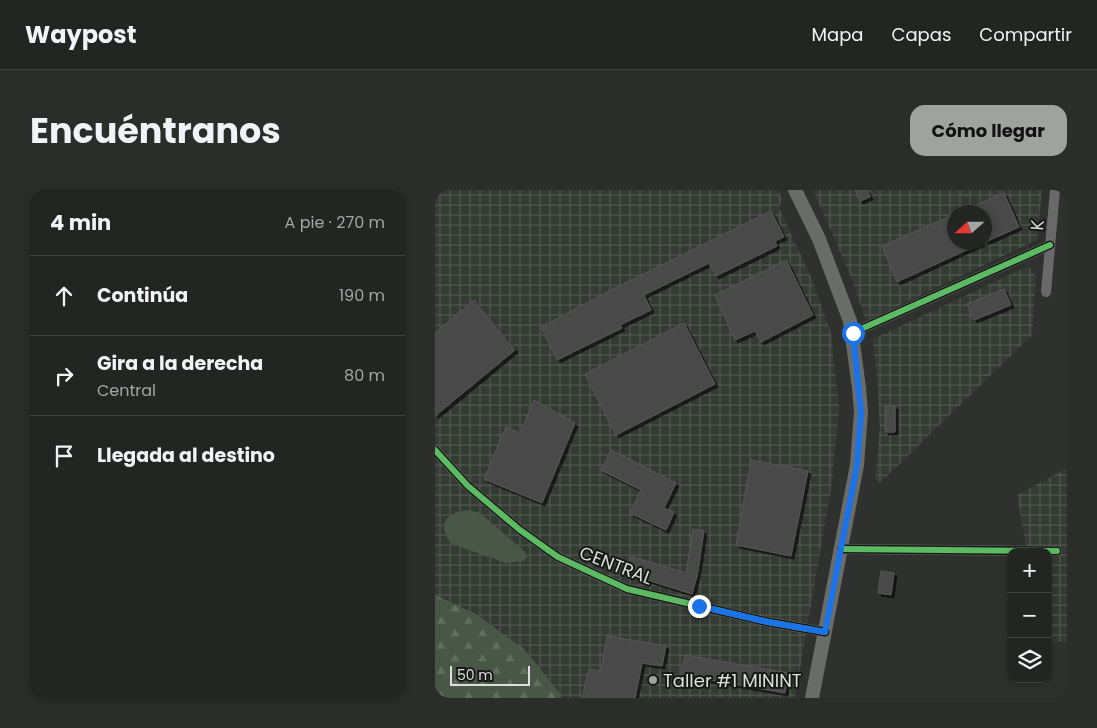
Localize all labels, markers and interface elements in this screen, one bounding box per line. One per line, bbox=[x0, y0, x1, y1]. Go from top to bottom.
text: Waypost bbox=[25, 18, 136, 51]
text: Mapa bbox=[811, 22, 864, 47]
text: Capas bbox=[892, 22, 951, 47]
text: Compartir bbox=[979, 22, 1072, 47]
button: Cómo llegar bbox=[910, 105, 1067, 156]
text: Encuéntranos bbox=[30, 106, 281, 155]
north arrow bbox=[947, 205, 992, 250]
text: 4 min bbox=[50, 208, 111, 237]
text: A pie · 270 m bbox=[285, 211, 385, 234]
street label: K bbox=[1024, 218, 1050, 231]
icon: ahead bbox=[50, 282, 78, 310]
text: Continúa bbox=[97, 282, 188, 309]
text: 190 m bbox=[339, 284, 385, 307]
route start bbox=[842, 322, 865, 345]
text: Gira a la derecha bbox=[97, 350, 263, 377]
icon: right bbox=[50, 362, 78, 390]
text: 80 m bbox=[344, 364, 385, 387]
text: Central bbox=[97, 379, 156, 402]
icon: arrive bbox=[50, 442, 78, 470]
text: Llegada al destino bbox=[97, 442, 275, 469]
street label: CENTRAL bbox=[576, 540, 656, 590]
map controls bbox=[1007, 548, 1052, 683]
button: + bbox=[1007, 548, 1052, 593]
button: − bbox=[1007, 593, 1052, 638]
route end bbox=[688, 595, 711, 618]
button: layers bbox=[1007, 638, 1052, 683]
scale bar bbox=[450, 663, 530, 686]
text: 50 m bbox=[457, 665, 493, 685]
place label: Taller #1 MININT bbox=[663, 668, 802, 693]
marker: Taller #1 MININT bbox=[647, 674, 659, 686]

